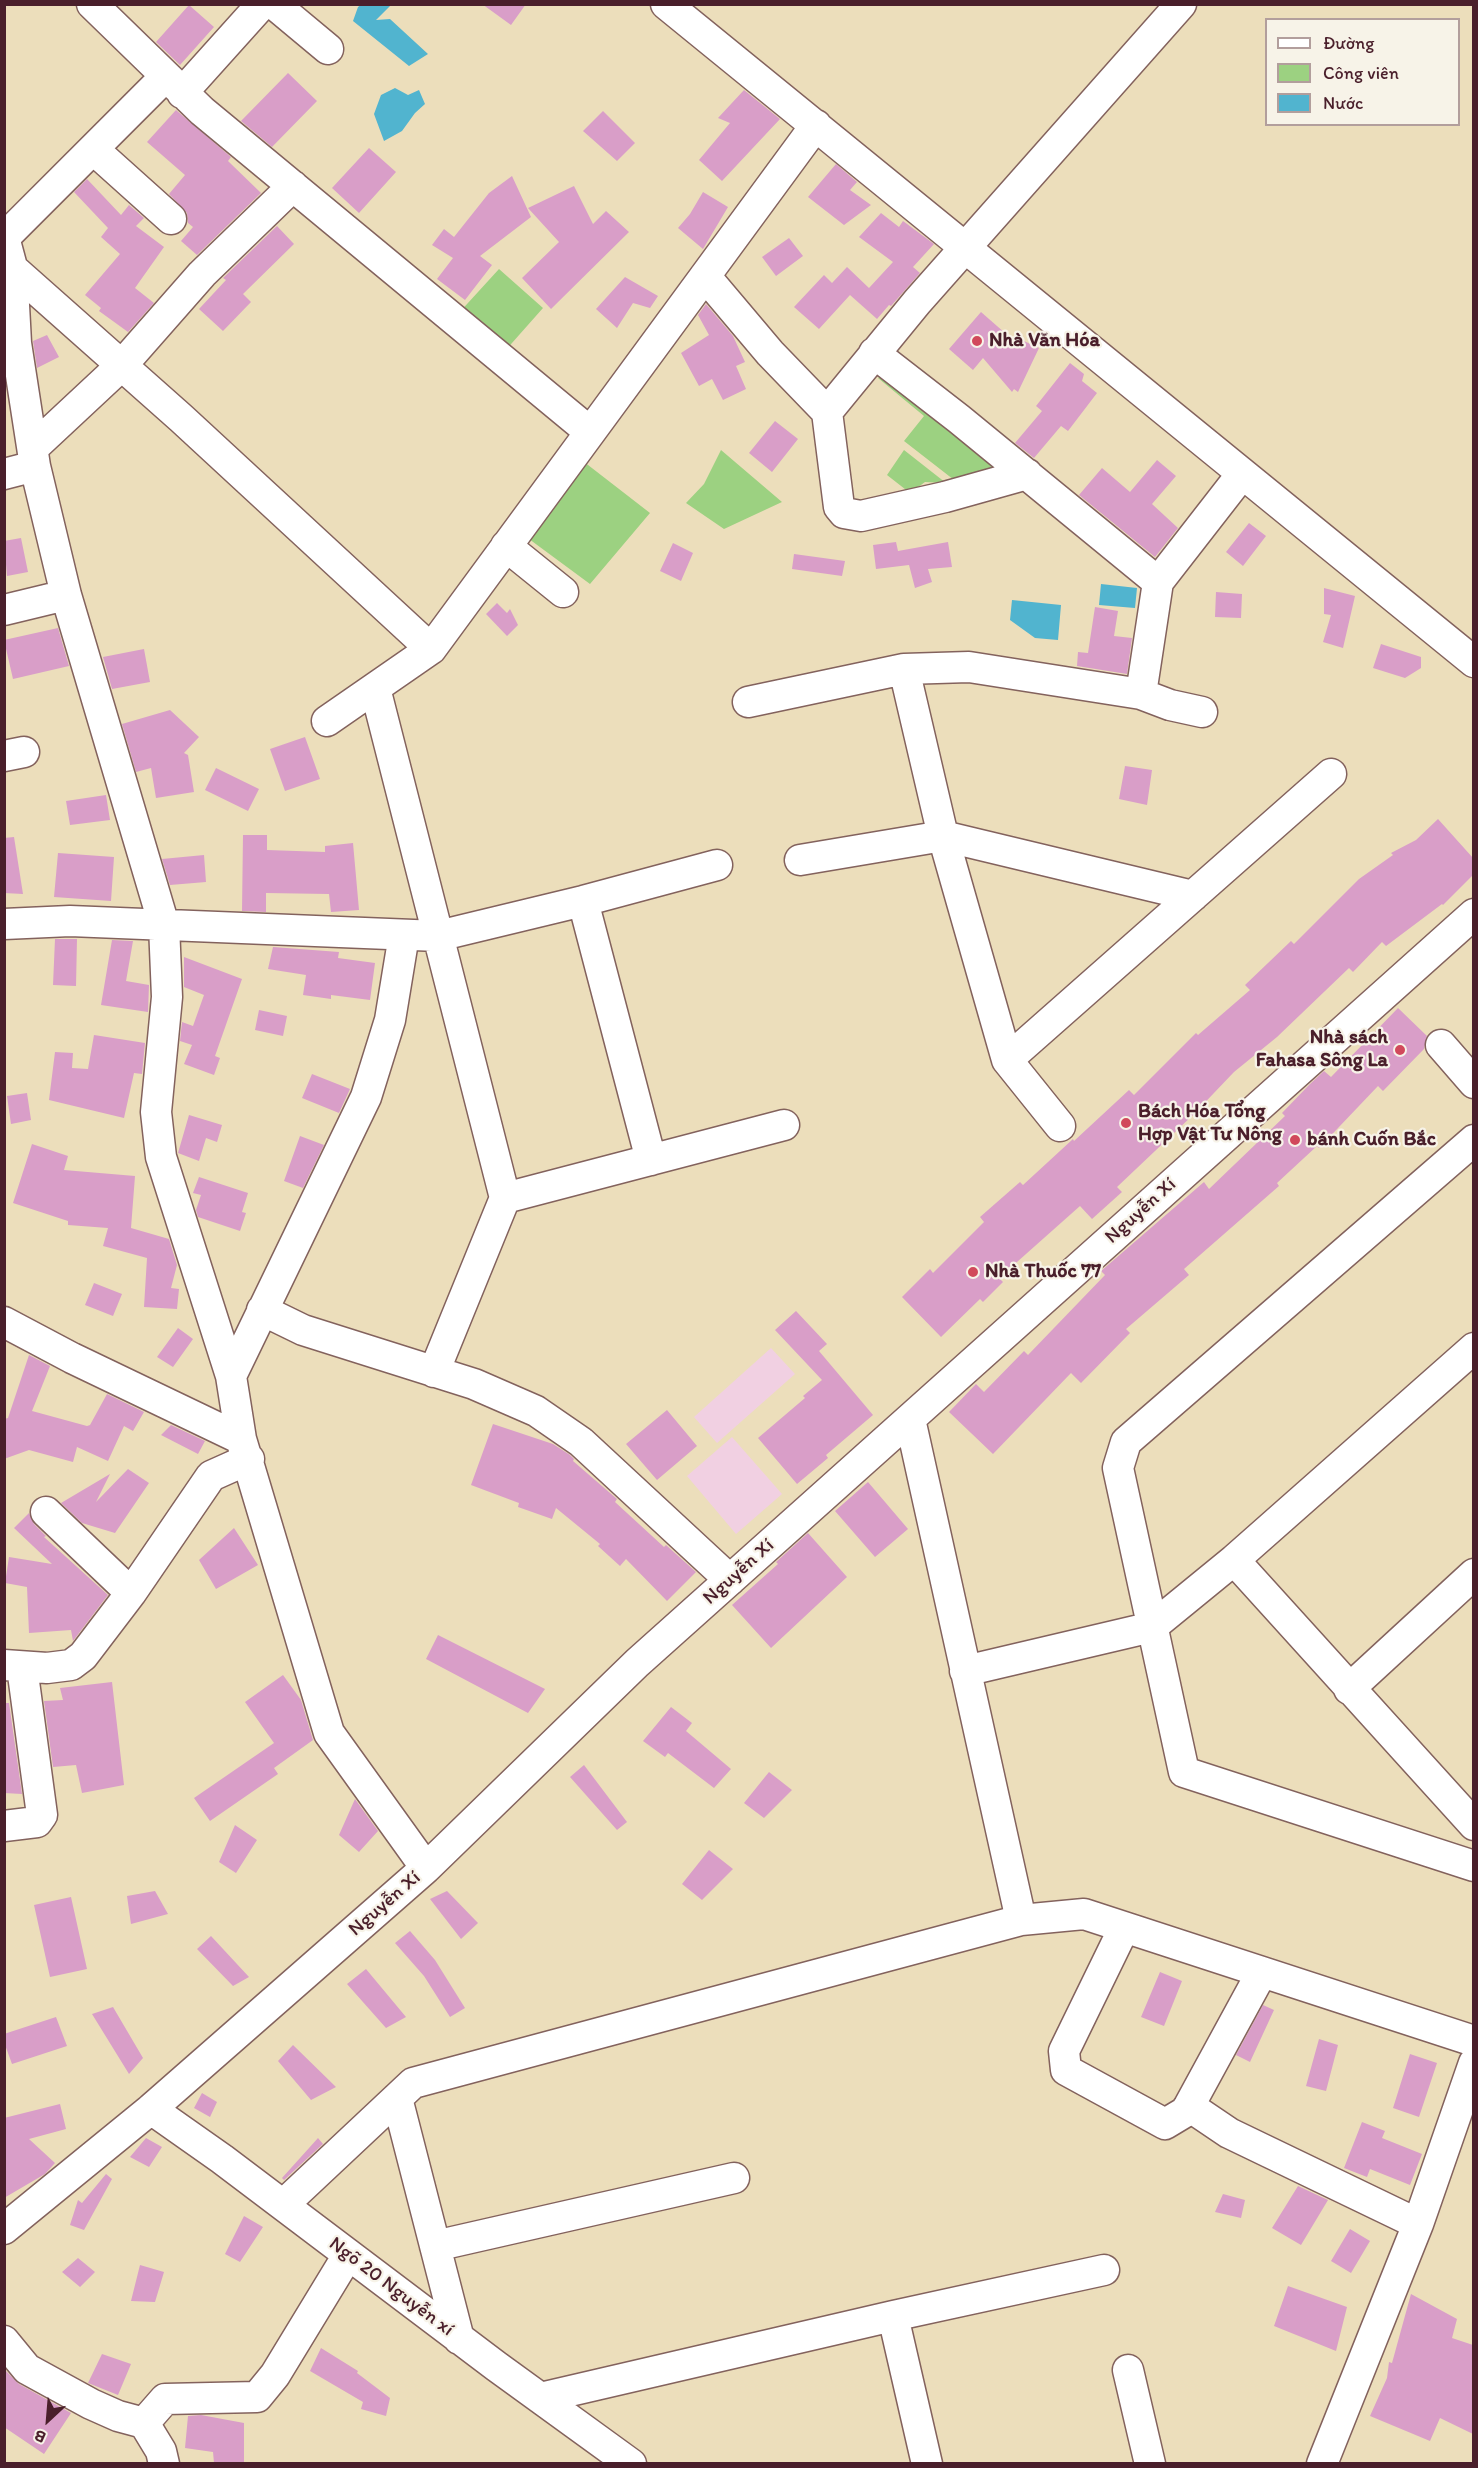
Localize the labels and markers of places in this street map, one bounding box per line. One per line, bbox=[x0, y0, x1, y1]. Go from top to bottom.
place label: Nhà Văn Hóa bbox=[989, 329, 1100, 353]
marker: Nhà Văn Hóa bbox=[970, 334, 984, 348]
place label: Nhà sách Fahasa Sông La bbox=[1256, 1026, 1388, 1073]
marker: Nhà sách Fahasa Sông La bbox=[1393, 1043, 1407, 1057]
place label: Bách Hóa Tổng Hợp Vật Tư Nông bbox=[1138, 1100, 1282, 1147]
marker: Bách Hóa Tổng Hợp Vật Tư Nông bbox=[1119, 1116, 1133, 1130]
place label: bánh Cuốn Bắc bbox=[1307, 1128, 1436, 1152]
marker: bánh Cuốn Bắc bbox=[1288, 1133, 1302, 1147]
place label: Nhà Thuốc 77 bbox=[985, 1260, 1101, 1284]
marker: Nhà Thuốc 77 bbox=[966, 1265, 980, 1279]

